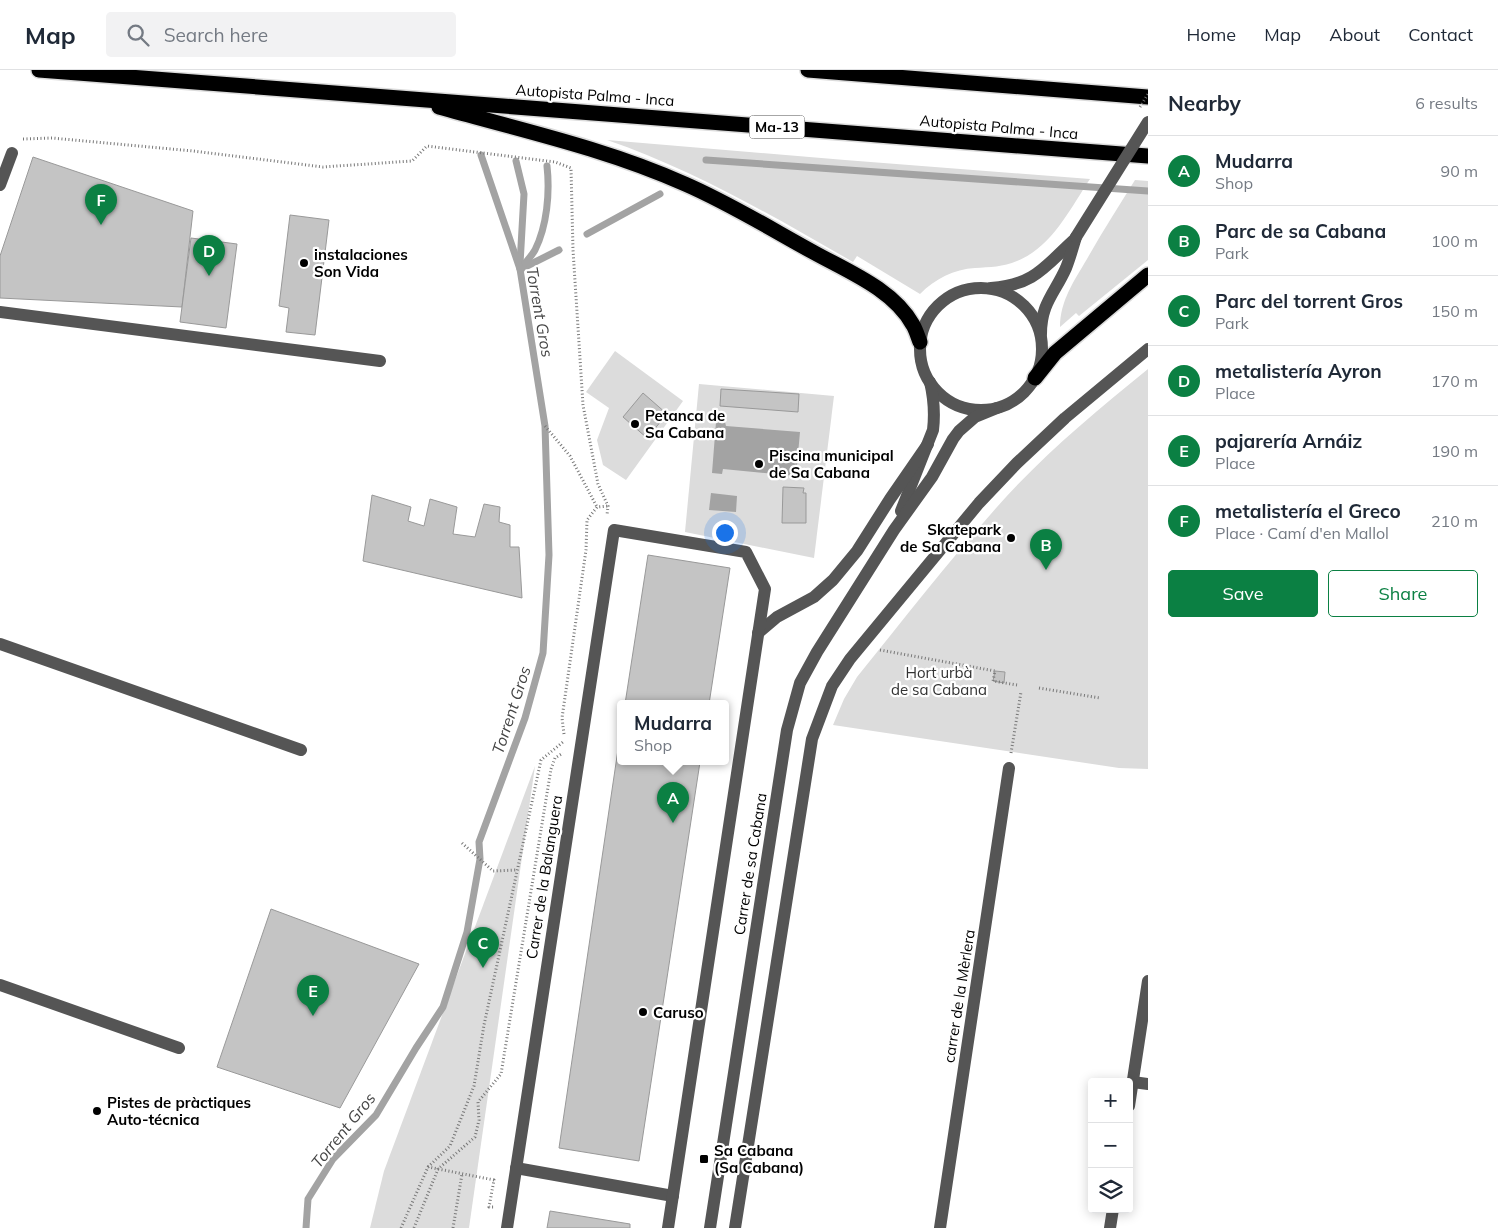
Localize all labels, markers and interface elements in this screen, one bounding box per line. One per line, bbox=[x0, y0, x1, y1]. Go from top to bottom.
search box bbox=[106, 12, 456, 57]
text: Map bbox=[25, 20, 76, 50]
icon: search bbox=[124, 21, 152, 49]
text: Search here bbox=[164, 23, 268, 47]
text: Home bbox=[1186, 23, 1236, 46]
text: Map bbox=[1264, 23, 1301, 46]
text: About bbox=[1329, 23, 1380, 46]
text: Contact bbox=[1408, 23, 1473, 46]
street label: Autopista Palma - Inca bbox=[515, 80, 675, 110]
text: Nearby bbox=[1168, 90, 1241, 116]
text: 6 results bbox=[1415, 93, 1478, 113]
street label: Autopista Palma - Inca bbox=[919, 111, 1079, 143]
road number: Ma-13 bbox=[750, 116, 804, 138]
text: Mudarra bbox=[1215, 149, 1293, 173]
text: A bbox=[1178, 161, 1190, 181]
text: 90 m bbox=[1441, 161, 1478, 181]
text: Shop bbox=[1215, 173, 1253, 193]
pin: F bbox=[85, 184, 117, 225]
text: Parc de sa Cabana bbox=[1215, 219, 1386, 243]
text: B bbox=[1178, 231, 1190, 251]
text: 100 m bbox=[1431, 231, 1478, 251]
pin: D bbox=[193, 235, 225, 276]
text: Park bbox=[1215, 243, 1249, 263]
place label: instalaciones Son Vida bbox=[314, 245, 408, 281]
marker: instalaciones Son Vida bbox=[298, 257, 310, 269]
water label: Torrent Gros bbox=[522, 265, 558, 359]
text: Parc del torrent Gros bbox=[1215, 289, 1403, 313]
text: C bbox=[1179, 301, 1189, 321]
text: 150 m bbox=[1431, 301, 1478, 321]
text: Park bbox=[1215, 313, 1249, 333]
text: metalistería Ayron bbox=[1215, 359, 1382, 383]
text: D bbox=[1178, 371, 1190, 391]
text: 170 m bbox=[1431, 371, 1478, 391]
text: Place bbox=[1215, 383, 1255, 403]
place label: Petanca de Sa Cabana bbox=[645, 406, 725, 442]
marker: Petanca de Sa Cabana bbox=[629, 418, 641, 430]
text: pajarería Arnáiz bbox=[1215, 429, 1362, 453]
text: E bbox=[1179, 441, 1189, 461]
text: 190 m bbox=[1431, 441, 1478, 461]
place label: Piscina municipal de Sa Cabana bbox=[769, 446, 894, 482]
text: Place bbox=[1215, 453, 1255, 473]
marker: Piscina municipal de Sa Cabana bbox=[753, 458, 765, 470]
text: metalistería el Greco bbox=[1215, 499, 1401, 523]
text: F bbox=[1179, 511, 1189, 531]
text: 210 m bbox=[1431, 511, 1478, 531]
your location bbox=[712, 520, 738, 546]
place label: Skatepark de Sa Cabana bbox=[900, 520, 1002, 556]
text: Place · Camí d'en Mallol bbox=[1215, 523, 1389, 543]
pin: B bbox=[1030, 529, 1062, 570]
marker: Skatepark de Sa Cabana bbox=[1005, 532, 1017, 544]
button: Save bbox=[1168, 570, 1318, 617]
button: Share bbox=[1328, 570, 1478, 617]
water label: Torrent Gros bbox=[487, 663, 535, 757]
park label: Hort urbà de sa Cabana bbox=[891, 663, 987, 699]
popup bbox=[617, 700, 729, 765]
text: Mudarra bbox=[634, 711, 712, 735]
text: Shop bbox=[634, 735, 672, 755]
pin: A bbox=[657, 782, 689, 823]
street label: Carrer de sa Cabana bbox=[729, 792, 771, 936]
street label: Carrer de la Balanguera bbox=[522, 794, 566, 960]
pin: C bbox=[467, 927, 499, 968]
street label: carrer de la Mèrlera bbox=[939, 928, 979, 1064]
pin: E bbox=[297, 975, 329, 1016]
place label: Caruso bbox=[653, 1003, 704, 1022]
marker: Caruso bbox=[637, 1006, 649, 1018]
map controls bbox=[1088, 1078, 1133, 1213]
button: + bbox=[1088, 1078, 1133, 1123]
water label: Torrent Gros bbox=[306, 1088, 380, 1172]
place label: Pistes de pràctiques Auto-técnica bbox=[107, 1093, 251, 1129]
marker: Pistes de pràctiques Auto-técnica bbox=[91, 1105, 103, 1117]
button: − bbox=[1088, 1123, 1133, 1168]
place label: Sa Cabana (Sa Cabana) bbox=[714, 1141, 804, 1177]
marker: Sa Cabana (Sa Cabana) bbox=[698, 1153, 710, 1165]
button: layers bbox=[1088, 1168, 1133, 1213]

